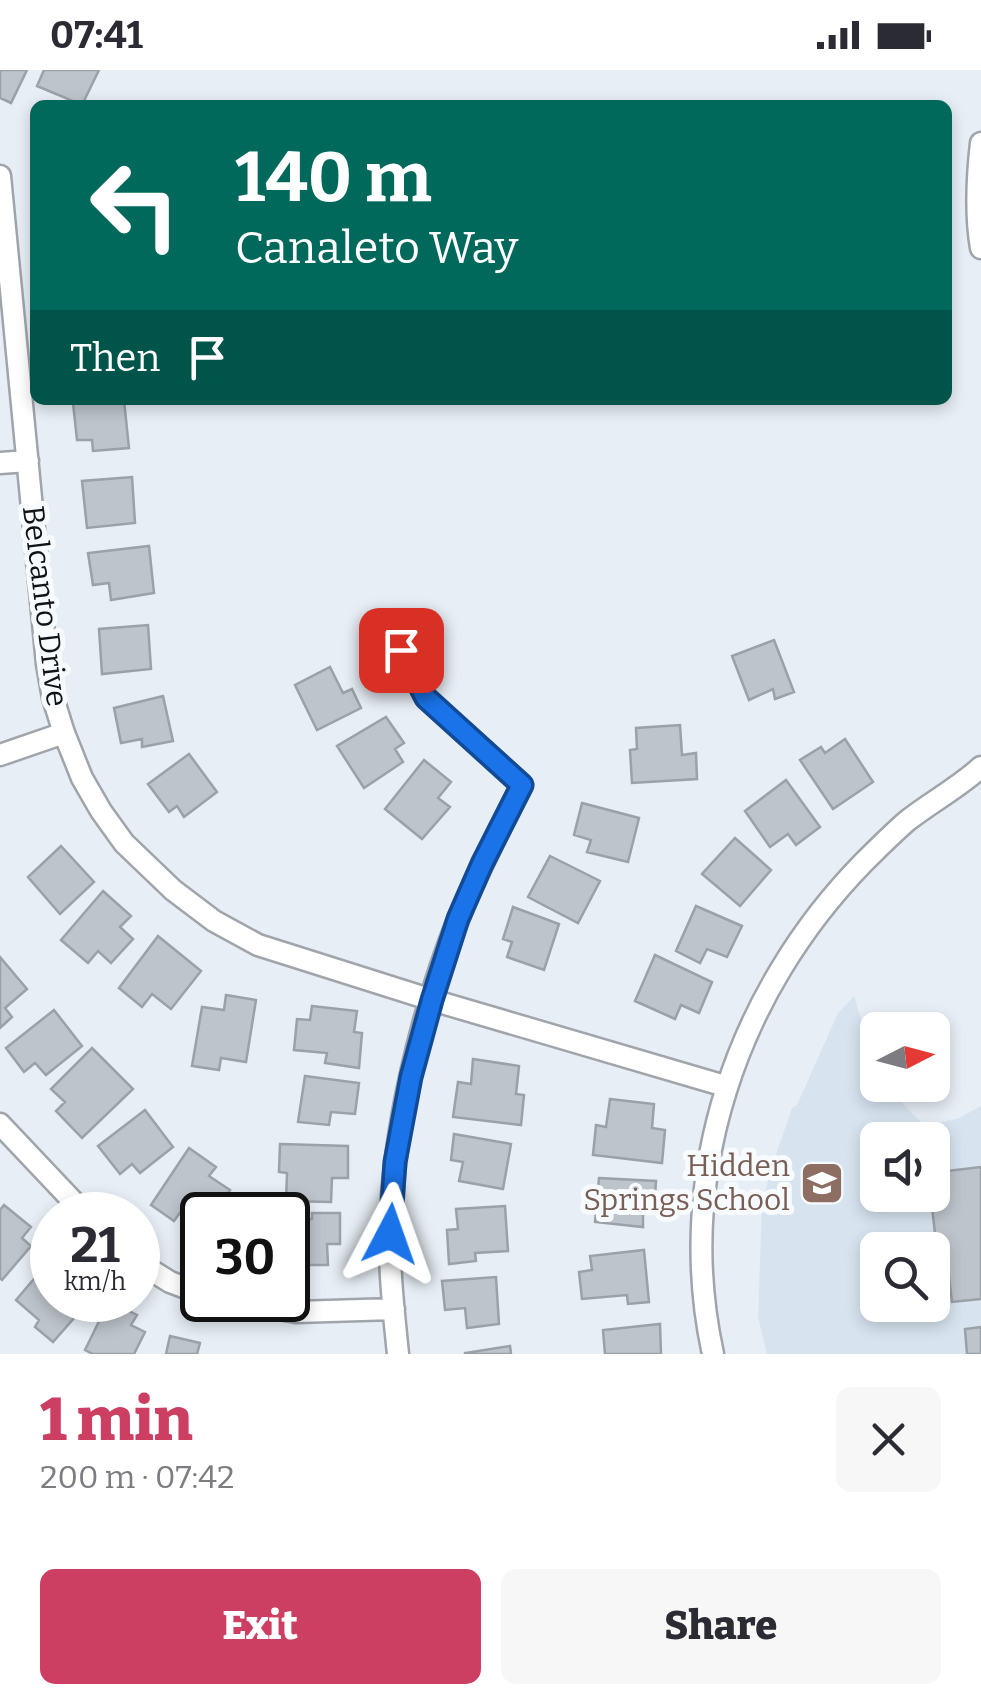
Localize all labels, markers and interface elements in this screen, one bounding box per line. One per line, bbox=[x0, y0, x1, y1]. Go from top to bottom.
text: 07:41 bbox=[50, 12, 143, 58]
text: 140 m bbox=[235, 136, 432, 220]
icon: left bbox=[70, 140, 200, 270]
text: Canaleto Way bbox=[235, 221, 518, 275]
icon: arrive bbox=[180, 330, 235, 385]
text: Then bbox=[70, 335, 160, 381]
street label: Belcanto Drive bbox=[15, 504, 75, 708]
pin bbox=[359, 608, 444, 693]
icon: arrive bbox=[374, 623, 429, 678]
north arrow bbox=[860, 1012, 950, 1102]
map controls bbox=[860, 1012, 950, 1322]
button: sound bbox=[860, 1122, 950, 1212]
place label: Hidden Springs School bbox=[583, 1148, 790, 1218]
school or university icon: Hidden Springs School bbox=[799, 1160, 845, 1206]
position arrow bbox=[338, 1182, 442, 1286]
speed limit sign: 30 bbox=[180, 1192, 310, 1322]
text: 21 bbox=[70, 1215, 120, 1275]
button: search bbox=[860, 1232, 950, 1322]
text: km/h bbox=[64, 1267, 126, 1297]
text: 1 min bbox=[40, 1384, 193, 1456]
button: close bbox=[836, 1387, 941, 1492]
text: 200 m · 07:42 bbox=[40, 1458, 234, 1496]
button: Exit bbox=[40, 1569, 481, 1684]
button: Share bbox=[501, 1569, 941, 1684]

